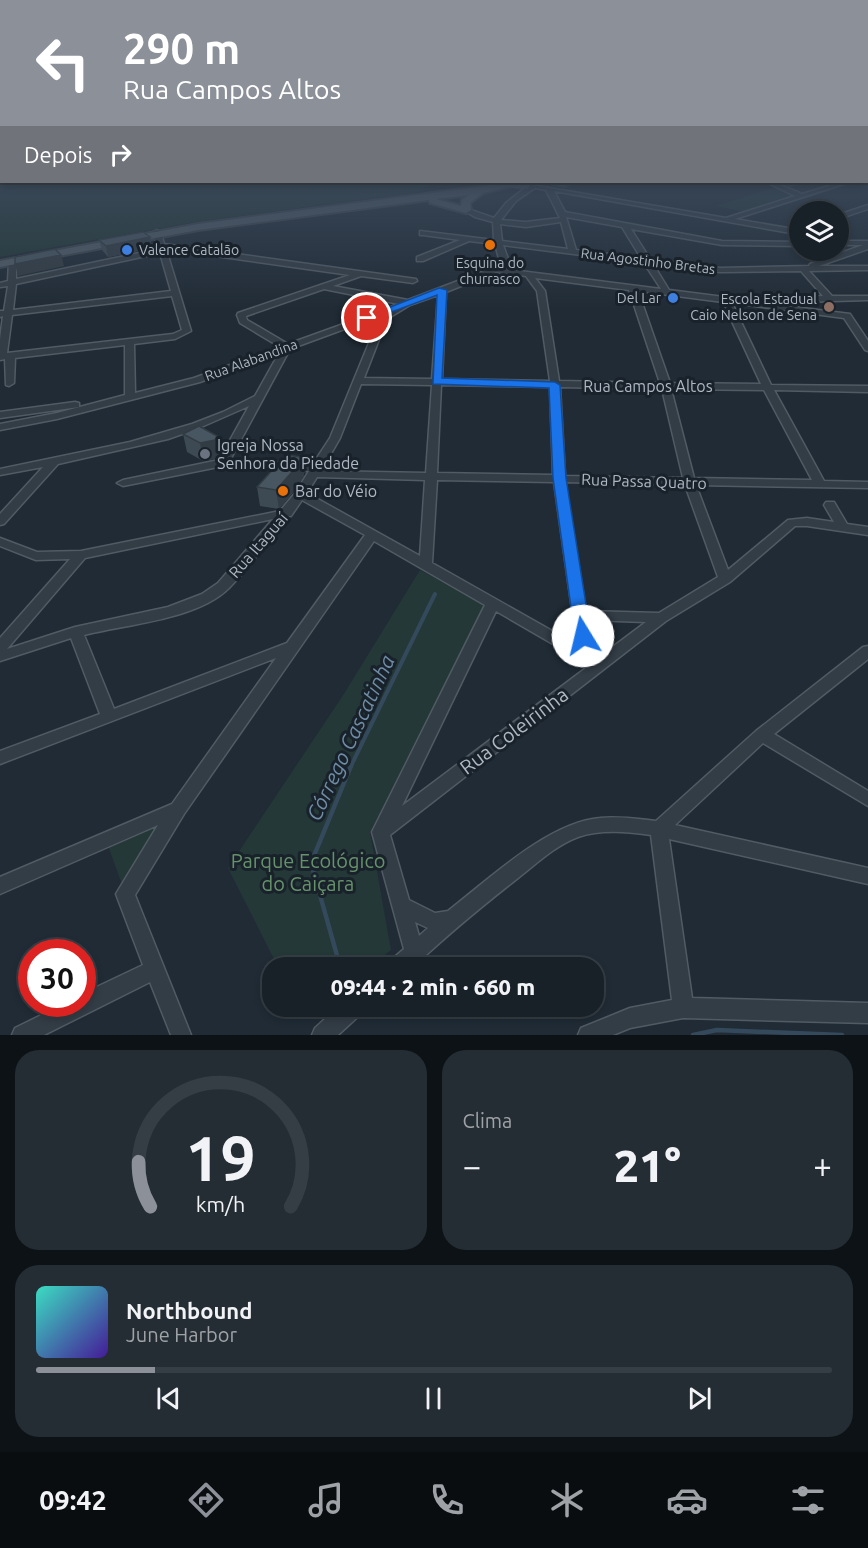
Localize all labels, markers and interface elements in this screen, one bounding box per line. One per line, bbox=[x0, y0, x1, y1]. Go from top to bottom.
icon: left bbox=[24, 24, 102, 102]
text: 290 m bbox=[123, 25, 240, 72]
text: Rua Campos Altos bbox=[123, 74, 341, 104]
icon: right bbox=[104, 138, 137, 171]
text: Depois bbox=[24, 142, 92, 167]
map controls bbox=[789, 201, 849, 261]
button: layers bbox=[789, 201, 849, 261]
marker: Esquina do churrasco bbox=[483, 238, 497, 252]
place label: Valence Catalão bbox=[139, 242, 239, 258]
marker: Valence Catalão bbox=[120, 243, 134, 257]
street label: Rua Agostinho Bretas bbox=[580, 245, 716, 277]
place label: Esquina do churrasco bbox=[456, 255, 524, 287]
place label: Del Lar bbox=[617, 290, 662, 306]
marker: Del Lar bbox=[666, 291, 680, 305]
place label: Escola Estadual Caio Nelson de Sena bbox=[690, 291, 817, 323]
pin bbox=[341, 292, 392, 343]
marker: Escola Estadual Caio Nelson de Sena bbox=[822, 300, 836, 314]
icon: arrive bbox=[350, 301, 383, 334]
street label: Rua Alabandina bbox=[203, 336, 299, 384]
street label: Rua Campos Altos bbox=[583, 377, 713, 395]
place label: Igreja Nossa Senhora da Piedade bbox=[217, 436, 359, 472]
marker: Igreja Nossa Senhora da Piedade bbox=[198, 447, 212, 461]
street label: Rua Passa Quatro bbox=[581, 470, 707, 492]
place label: Bar do Véio bbox=[295, 482, 377, 500]
marker: Bar do Véio bbox=[276, 484, 290, 498]
street label: Rua Itaguaí bbox=[225, 508, 292, 581]
position arrow bbox=[551, 604, 615, 668]
water label: Córrego Cascatinha bbox=[301, 651, 399, 824]
street label: Rua Coleirinha bbox=[455, 682, 572, 779]
park label: Parque Ecológico do Caiçara bbox=[231, 849, 385, 895]
speed limit sign: 30 bbox=[18, 939, 96, 1017]
text: 09:44 · 2 min · 660 m bbox=[331, 974, 535, 999]
text: Clima bbox=[463, 1109, 512, 1132]
text: 19 bbox=[186, 1123, 256, 1193]
text: 21° bbox=[614, 1140, 681, 1191]
text: − bbox=[463, 1147, 481, 1184]
text: + bbox=[813, 1147, 832, 1184]
text: km/h bbox=[196, 1192, 245, 1216]
text: Northbound bbox=[126, 1298, 252, 1323]
text: June Harbor bbox=[126, 1323, 237, 1346]
icon: previous bbox=[152, 1382, 185, 1415]
icon: pause bbox=[417, 1382, 450, 1415]
icon: next bbox=[683, 1382, 716, 1415]
icon: directions bbox=[185, 1479, 227, 1521]
icon: music bbox=[305, 1479, 347, 1521]
icon: phone bbox=[426, 1479, 468, 1521]
icon: climate bbox=[546, 1479, 588, 1521]
icon: car bbox=[666, 1479, 708, 1521]
icon: filters bbox=[787, 1479, 829, 1521]
text: 09:42 bbox=[39, 1485, 107, 1515]

